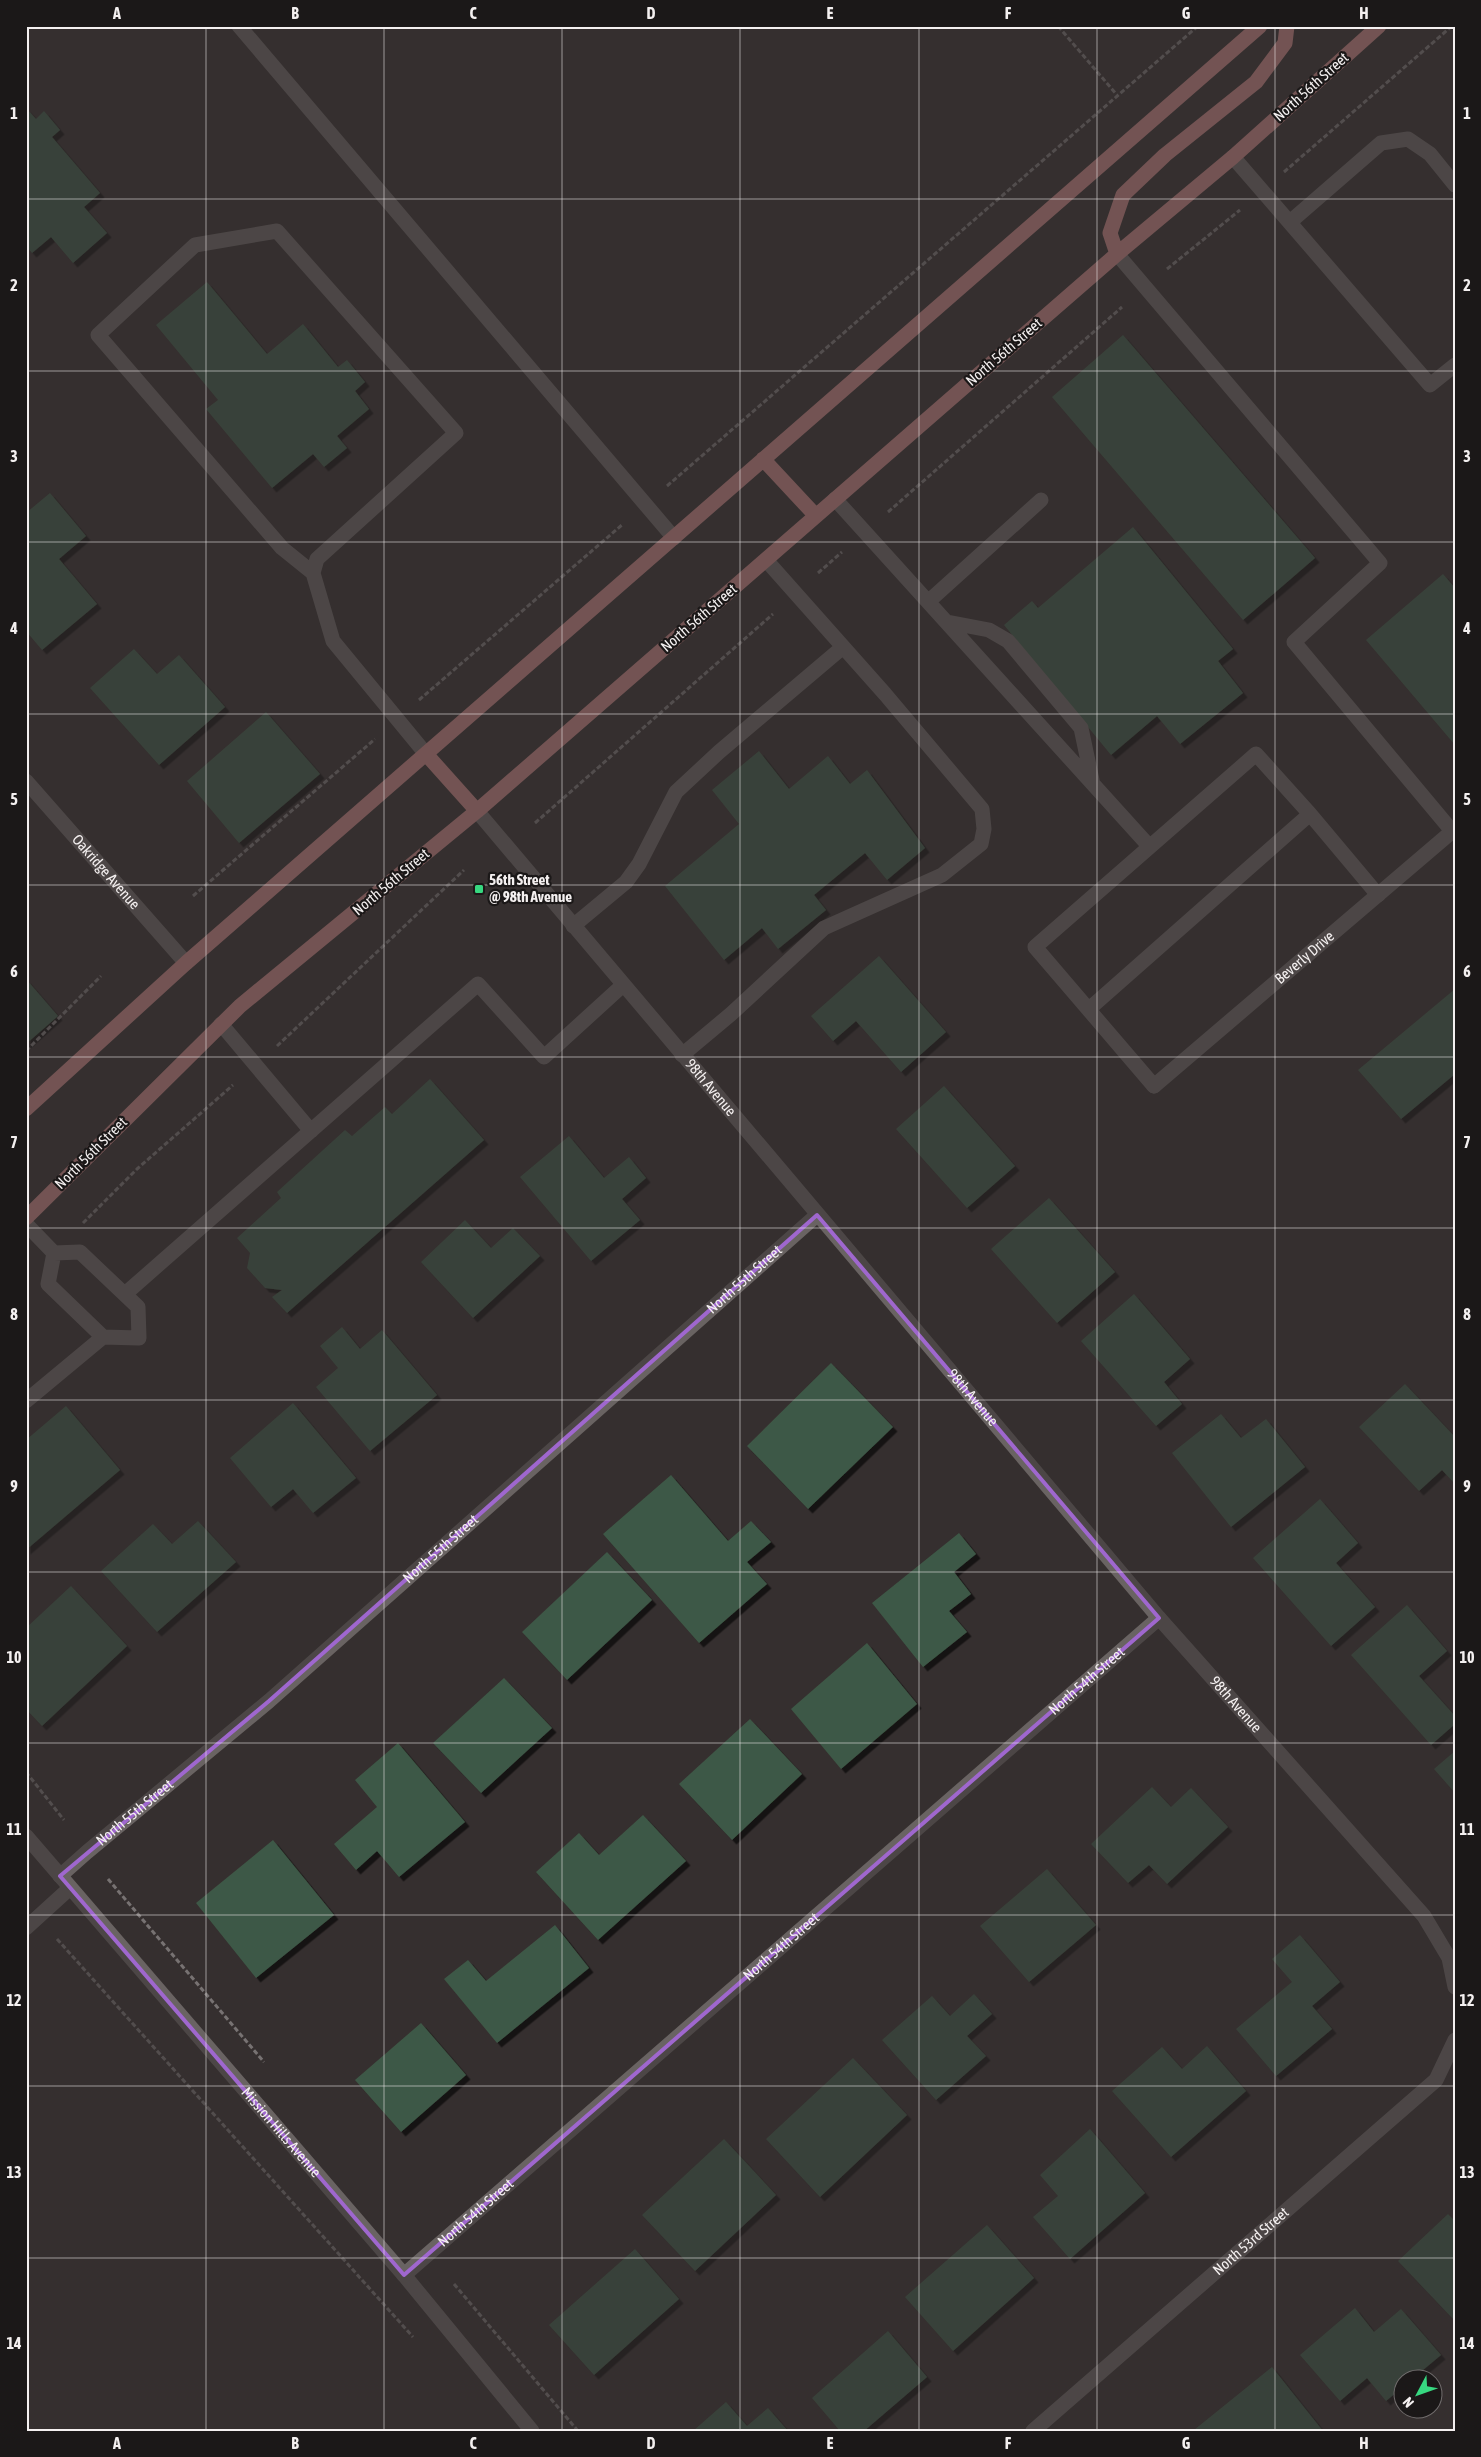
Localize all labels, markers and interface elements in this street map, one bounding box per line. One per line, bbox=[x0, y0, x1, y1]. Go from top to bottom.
text: A bbox=[112, 4, 121, 22]
text: B bbox=[291, 4, 299, 22]
text: C bbox=[469, 4, 477, 22]
text: D bbox=[647, 4, 656, 22]
text: E bbox=[827, 4, 834, 22]
text: F bbox=[1005, 4, 1012, 22]
text: G bbox=[1182, 4, 1191, 22]
text: H bbox=[1359, 4, 1369, 22]
street label: North 56th Street bbox=[1270, 49, 1351, 125]
text: 1 bbox=[10, 104, 18, 122]
text: 1 bbox=[1463, 104, 1471, 122]
text: 2 bbox=[10, 276, 18, 294]
text: 2 bbox=[1463, 276, 1471, 294]
street label: North 56th Street bbox=[962, 314, 1045, 389]
text: 3 bbox=[10, 447, 18, 465]
text: 3 bbox=[1463, 447, 1471, 465]
street label: North 56th Street bbox=[657, 580, 740, 655]
text: 4 bbox=[9, 619, 18, 637]
text: 4 bbox=[1462, 619, 1471, 637]
text: 5 bbox=[10, 790, 18, 808]
text: 5 bbox=[1463, 790, 1471, 808]
street label: Oakridge Avenue bbox=[69, 831, 144, 913]
street label: North 56th Street bbox=[349, 845, 432, 919]
place label: 56th Street @ 98th Avenue bbox=[489, 871, 572, 905]
marker: 56th Street @ 98th Avenue bbox=[473, 883, 485, 895]
street label: Beverly Drive bbox=[1271, 927, 1337, 987]
text: 6 bbox=[10, 962, 18, 980]
text: 6 bbox=[1463, 962, 1471, 980]
street label: 98th Avenue bbox=[682, 1055, 740, 1119]
street label: North 56th Street bbox=[51, 1113, 130, 1192]
text: 7 bbox=[10, 1133, 18, 1151]
text: 7 bbox=[1463, 1133, 1471, 1151]
street label: North 55th Street bbox=[703, 1241, 785, 1317]
text: 8 bbox=[10, 1305, 18, 1323]
text: 8 bbox=[1463, 1305, 1471, 1323]
street label: 98th Avenue bbox=[944, 1365, 1002, 1429]
text: 9 bbox=[10, 1477, 18, 1495]
text: 9 bbox=[1463, 1477, 1471, 1495]
street label: North 55th Street bbox=[399, 1511, 481, 1586]
street label: North 54th Street bbox=[1045, 1643, 1128, 1718]
text: 10 bbox=[6, 1648, 22, 1666]
text: 10 bbox=[1459, 1648, 1475, 1666]
street label: 98th Avenue bbox=[1207, 1672, 1266, 1736]
street label: North 55th Street bbox=[92, 1775, 176, 1849]
text: 11 bbox=[6, 1820, 22, 1838]
text: 11 bbox=[1459, 1820, 1475, 1838]
street label: North 54th Street bbox=[740, 1909, 822, 1984]
text: 12 bbox=[6, 1991, 22, 2009]
text: 12 bbox=[1459, 1991, 1475, 2009]
street label: Mission Hills Avenue bbox=[238, 2084, 325, 2180]
text: 13 bbox=[6, 2163, 22, 2181]
text: 13 bbox=[1459, 2163, 1475, 2181]
street label: North 54th Street bbox=[434, 2175, 517, 2250]
street label: North 53rd Street bbox=[1209, 2203, 1292, 2278]
text: 14 bbox=[6, 2334, 22, 2352]
text: 14 bbox=[1459, 2334, 1475, 2352]
north arrow bbox=[1394, 2370, 1444, 2420]
text: N bbox=[1399, 2394, 1417, 2411]
text: A bbox=[112, 2434, 121, 2452]
text: B bbox=[291, 2434, 299, 2452]
text: C bbox=[469, 2434, 477, 2452]
text: D bbox=[647, 2434, 656, 2452]
text: E bbox=[827, 2434, 834, 2452]
text: F bbox=[1005, 2434, 1012, 2452]
text: G bbox=[1182, 2434, 1191, 2452]
text: H bbox=[1359, 2434, 1369, 2452]

